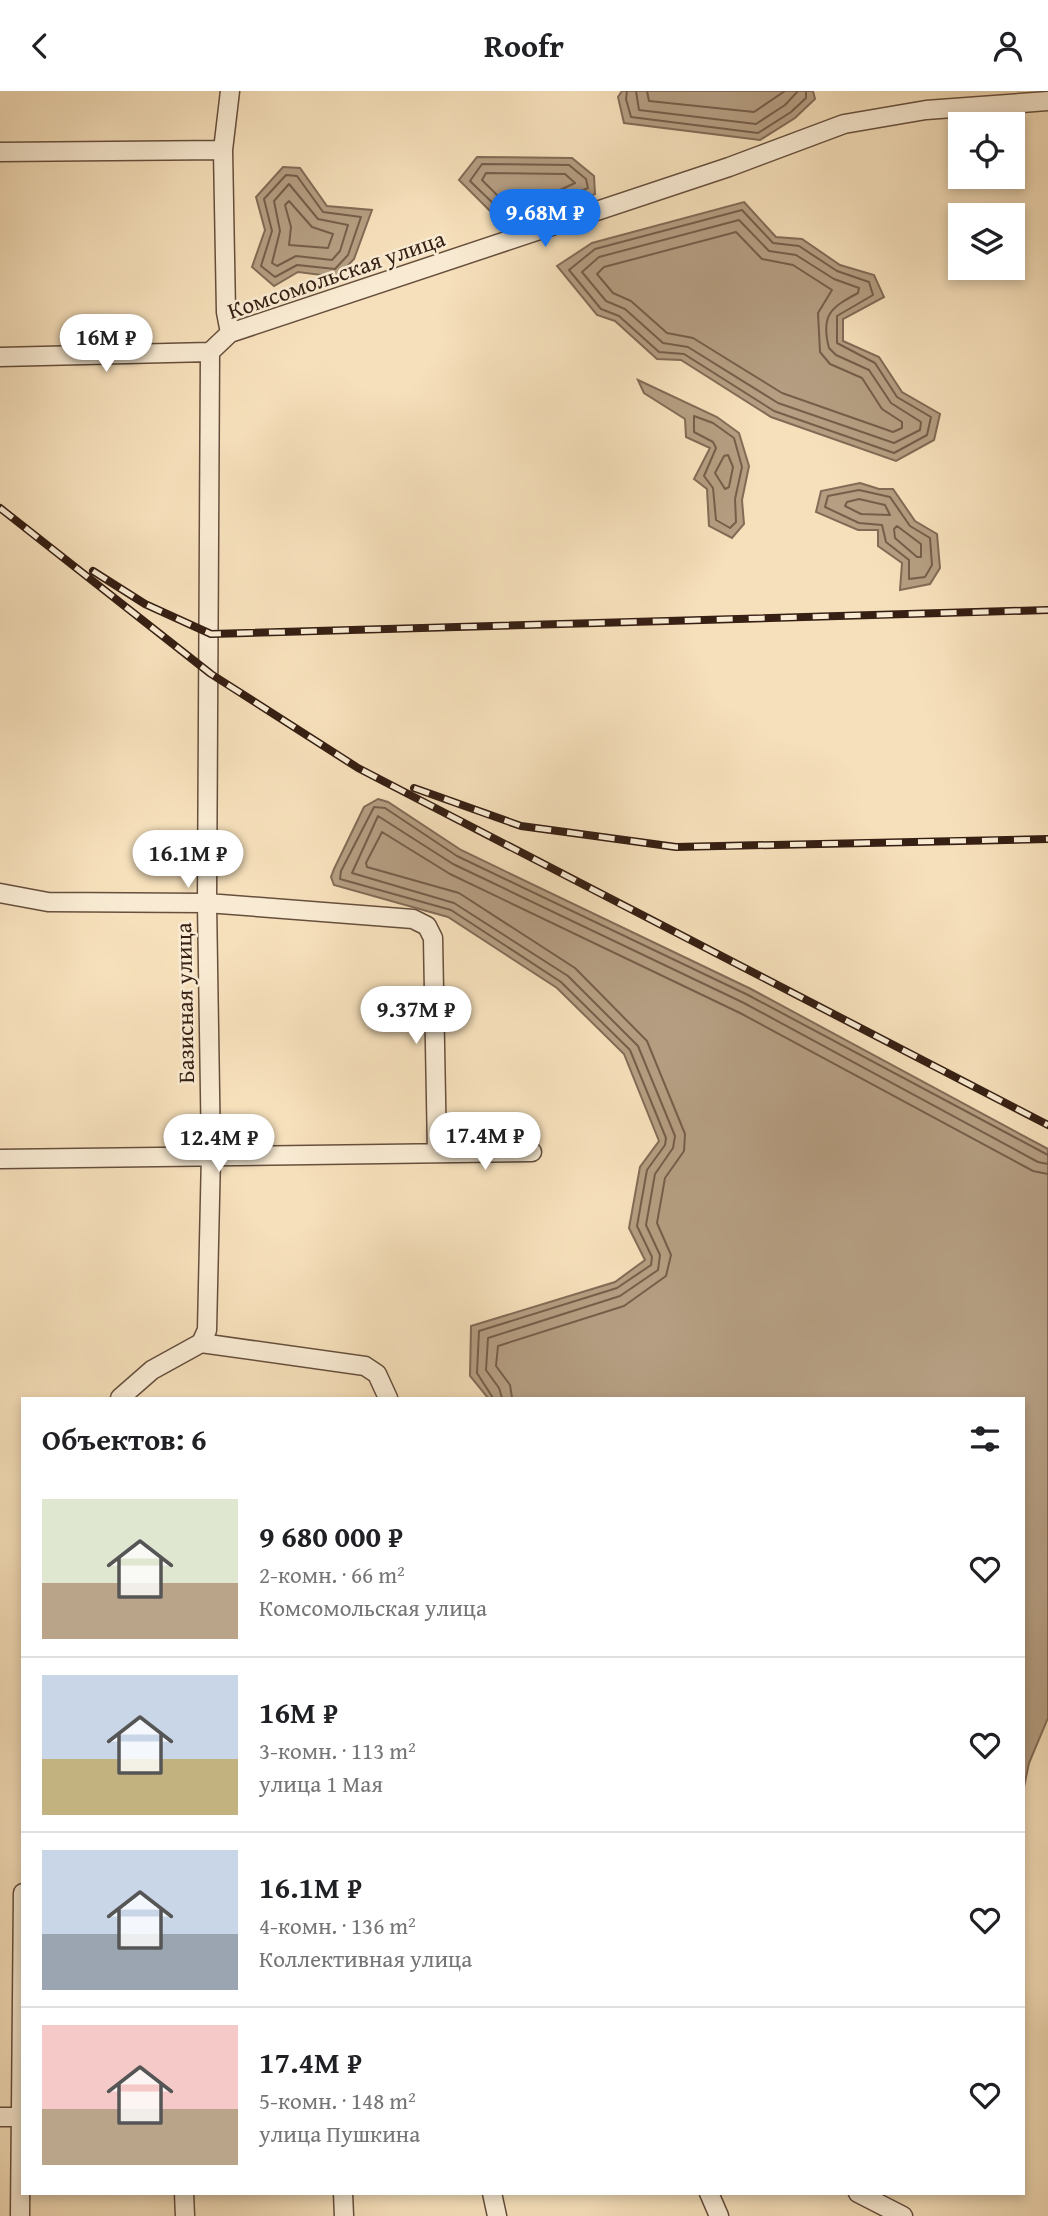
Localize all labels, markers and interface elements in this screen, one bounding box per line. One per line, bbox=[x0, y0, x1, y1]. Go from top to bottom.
text: Roofr bbox=[484, 22, 564, 69]
icon: back bbox=[21, 27, 59, 65]
icon: person bbox=[989, 27, 1027, 65]
map controls bbox=[948, 112, 1025, 280]
button: locate bbox=[948, 112, 1025, 189]
pin: 9.68M ₽ bbox=[480, 190, 610, 249]
text: 9.68M ₽ bbox=[505, 195, 585, 228]
button: layers bbox=[948, 203, 1025, 280]
street label: Комсомольская улица bbox=[223, 221, 449, 327]
pin: 16M ₽ bbox=[57, 315, 155, 374]
text: 16M ₽ bbox=[76, 320, 136, 353]
pin: 16.1M ₽ bbox=[123, 831, 253, 890]
text: 16.1M ₽ bbox=[148, 836, 228, 869]
street label: Базисная улица bbox=[166, 922, 202, 1084]
pin: 9.37M ₽ bbox=[351, 986, 481, 1046]
text: 9.37M ₽ bbox=[376, 992, 456, 1025]
pin: 17.4M ₽ bbox=[420, 1112, 550, 1172]
pin: 12.4M ₽ bbox=[154, 1115, 284, 1174]
text: 17.4M ₽ bbox=[445, 1118, 525, 1151]
text: 12.4M ₽ bbox=[179, 1120, 259, 1153]
text: Объектов: 6 bbox=[42, 1417, 206, 1461]
icon: filters bbox=[966, 1420, 1004, 1458]
text: 9 680 000 ₽ bbox=[259, 1514, 403, 1558]
icon: home bbox=[98, 1527, 182, 1611]
icon: heart bbox=[966, 1550, 1004, 1588]
text: 2-комн. · 66 m² bbox=[259, 1558, 405, 1591]
text: Комсомольская улица bbox=[259, 1591, 487, 1624]
text: 16M ₽ bbox=[259, 1690, 338, 1734]
icon: home bbox=[98, 1703, 182, 1787]
icon: heart bbox=[966, 1726, 1004, 1764]
text: 3-комн. · 113 m² bbox=[259, 1734, 416, 1767]
text: улица 1 Мая bbox=[259, 1767, 383, 1800]
text: 16.1M ₽ bbox=[259, 1865, 362, 1909]
icon: home bbox=[98, 1878, 182, 1962]
icon: heart bbox=[966, 1901, 1004, 1939]
text: 4-комн. · 136 m² bbox=[259, 1909, 416, 1942]
text: Коллективная улица bbox=[259, 1942, 472, 1975]
text: 17.4M ₽ bbox=[259, 2040, 362, 2084]
icon: home bbox=[98, 2053, 182, 2137]
icon: heart bbox=[966, 2076, 1004, 2114]
text: 5-комн. · 148 m² bbox=[259, 2084, 416, 2117]
text: улица Пушкина bbox=[259, 2117, 420, 2150]

